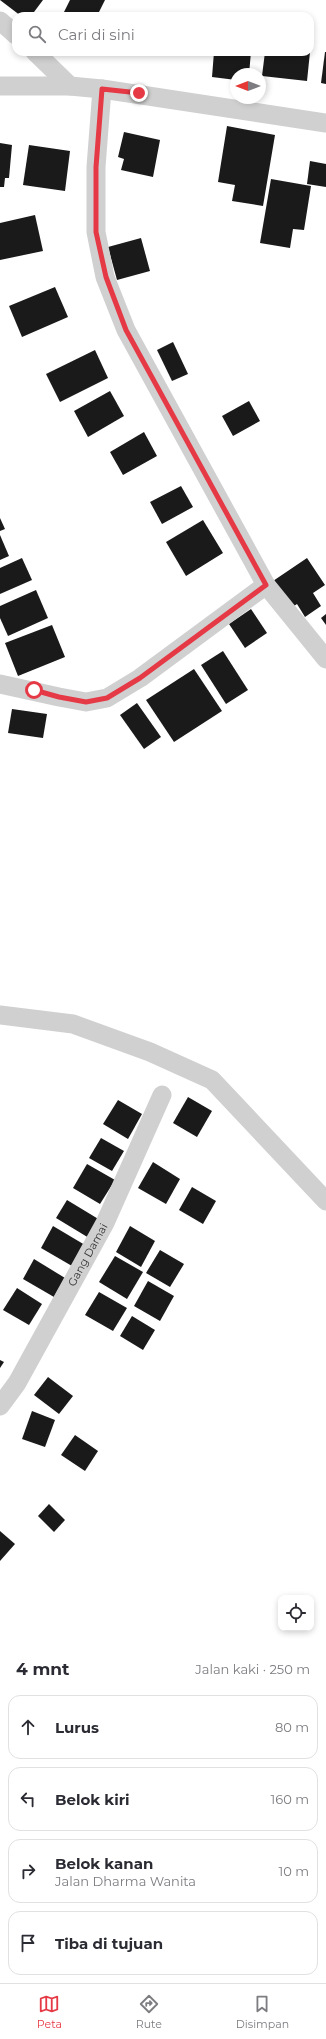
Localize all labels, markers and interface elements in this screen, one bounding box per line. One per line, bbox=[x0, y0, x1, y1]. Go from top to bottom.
search box bbox=[12, 12, 314, 56]
icon: search bbox=[26, 23, 48, 45]
text: Cari di sini bbox=[58, 25, 135, 44]
north arrow bbox=[230, 68, 266, 104]
route end bbox=[130, 84, 148, 102]
route start bbox=[25, 681, 43, 699]
street label: Gang Damai bbox=[65, 1221, 110, 1289]
map controls bbox=[278, 1595, 314, 1631]
button: locate bbox=[278, 1595, 314, 1631]
text: 4 mnt bbox=[16, 1659, 70, 1679]
text: Jalan kaki · 250 m bbox=[195, 1661, 310, 1677]
icon: ahead bbox=[17, 1716, 39, 1738]
text: Lurus bbox=[55, 1718, 99, 1737]
text: 80 m bbox=[275, 1719, 309, 1735]
icon: left bbox=[17, 1788, 39, 1810]
text: Belok kiri bbox=[55, 1790, 130, 1809]
text: 160 m bbox=[271, 1791, 309, 1807]
text: Belok kanan bbox=[55, 1854, 153, 1873]
icon: right bbox=[17, 1860, 39, 1882]
text: 10 m bbox=[279, 1863, 309, 1879]
text: Jalan Dharma Wanita bbox=[55, 1873, 196, 1889]
icon: arrive bbox=[17, 1932, 39, 1954]
text: Tiba di tujuan bbox=[55, 1934, 163, 1953]
tab: Peta bbox=[37, 1993, 62, 2031]
tab: Rute bbox=[136, 1993, 162, 2031]
tab: Disimpan bbox=[236, 1993, 289, 2031]

